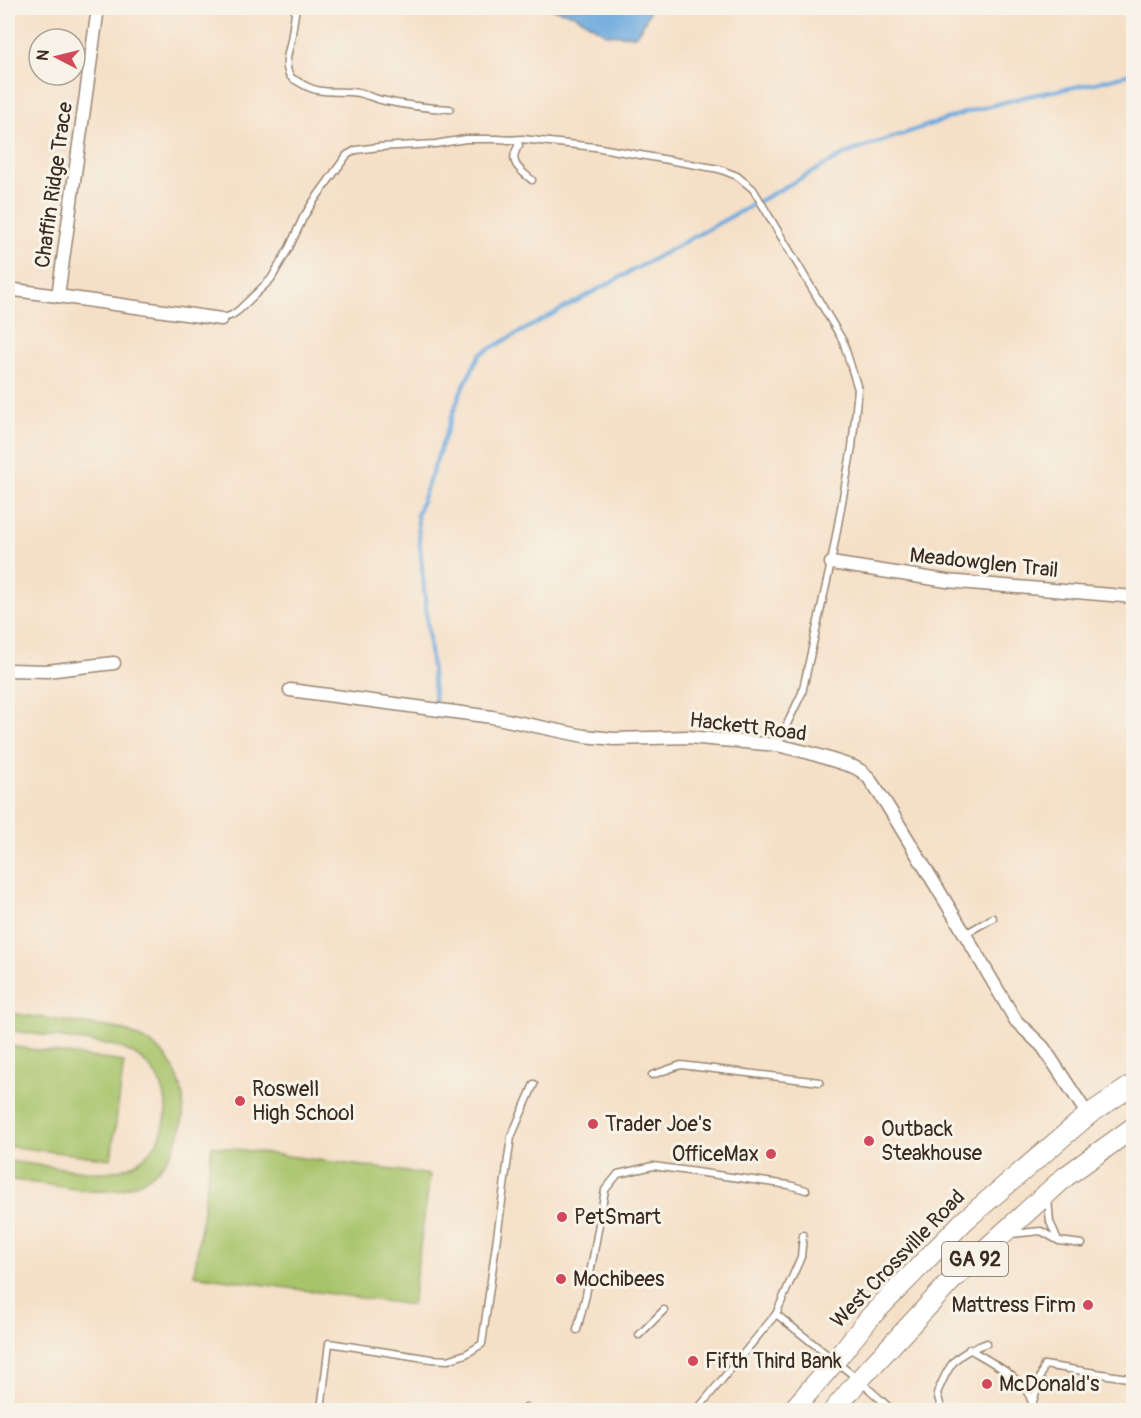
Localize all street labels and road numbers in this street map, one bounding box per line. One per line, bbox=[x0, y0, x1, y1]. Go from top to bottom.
street label: Chaffin Ridge Trace bbox=[29, 100, 79, 270]
street label: Meadowglen Trail bbox=[908, 542, 1060, 584]
street label: Hackett Road bbox=[688, 706, 808, 748]
street label: West Crossville Road bbox=[825, 1184, 971, 1334]
road number: GA 92 bbox=[942, 1242, 1008, 1276]

